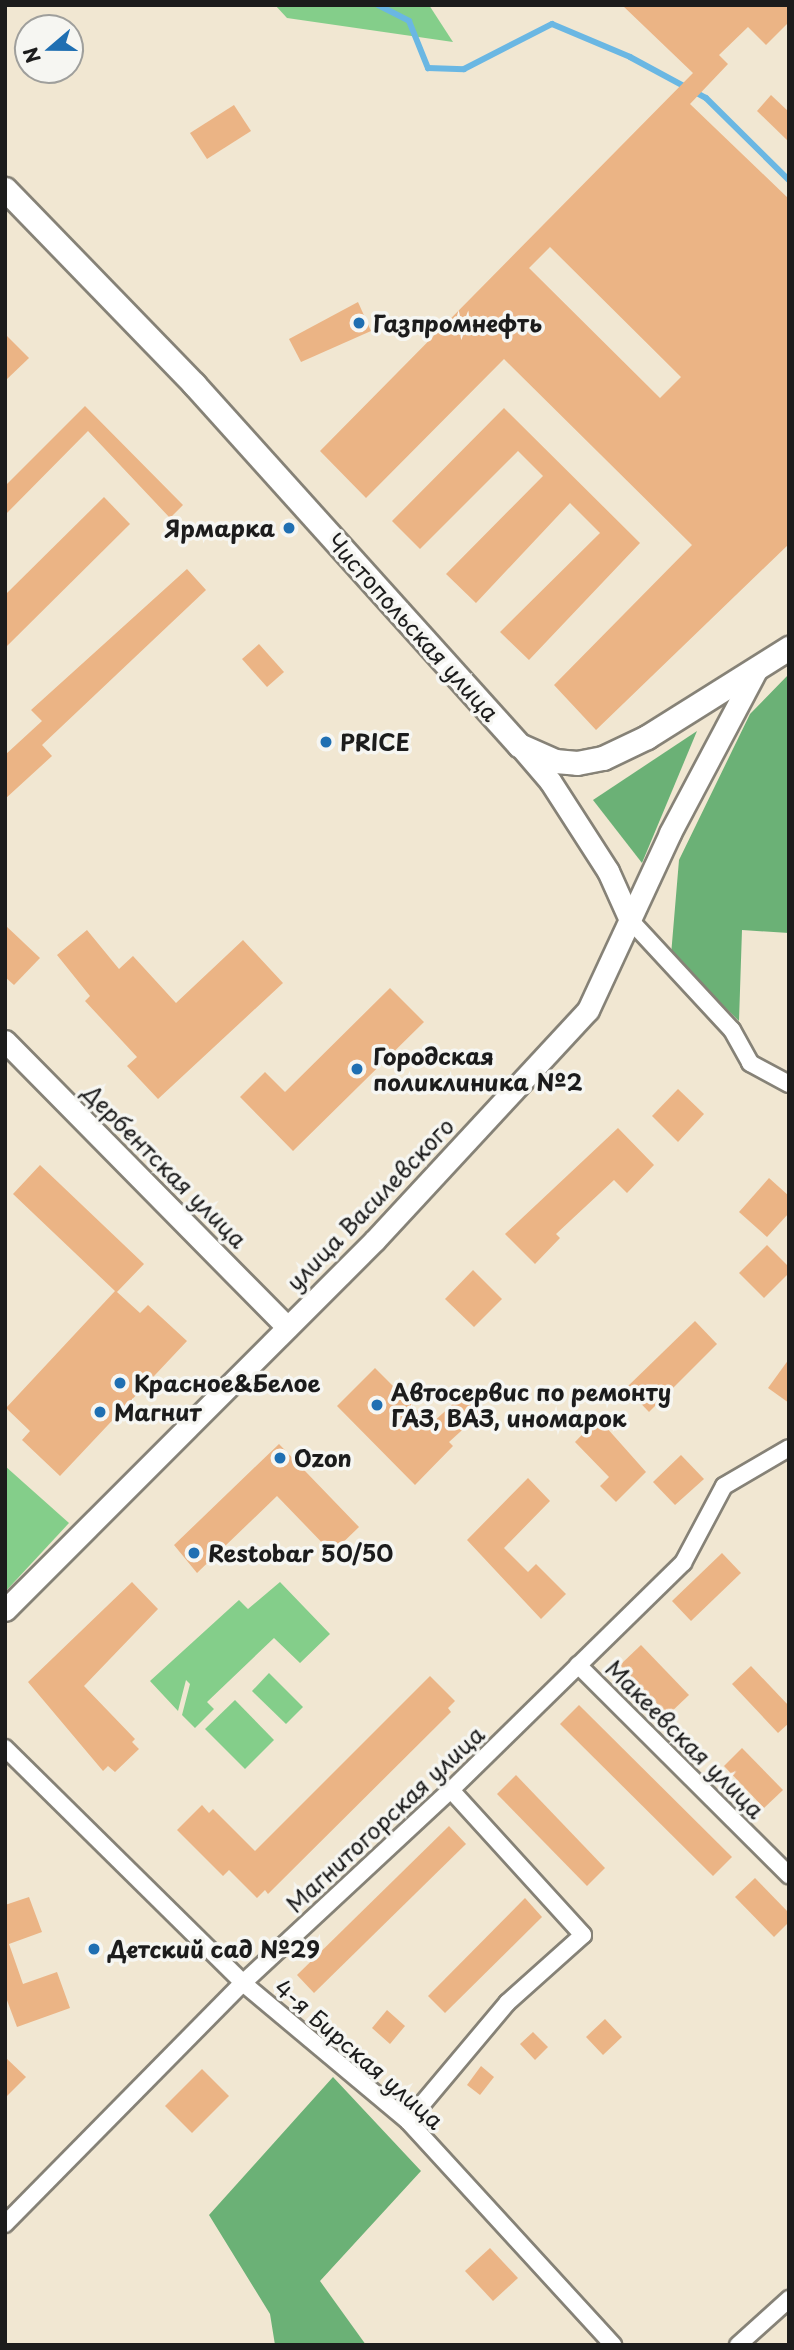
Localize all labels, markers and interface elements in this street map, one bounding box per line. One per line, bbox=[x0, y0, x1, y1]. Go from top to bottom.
north arrow bbox=[14, 14, 84, 84]
text: N bbox=[15, 44, 47, 67]
place label: Газпромнефть bbox=[373, 309, 542, 337]
marker: Газпромнефть bbox=[351, 315, 367, 331]
place label: Ярмарка bbox=[165, 514, 275, 542]
marker: Ярмарка bbox=[281, 520, 297, 536]
street label: Чистопольская улица bbox=[321, 527, 505, 727]
place label: PRICE bbox=[340, 728, 410, 756]
marker: PRICE bbox=[318, 734, 334, 750]
place label: Городская поликлиника №2 bbox=[373, 1042, 583, 1096]
marker: Городская поликлиника №2 bbox=[347, 1059, 367, 1079]
street label: Дербентская улица bbox=[77, 1078, 253, 1254]
street label: улица Василевского bbox=[280, 1112, 460, 1296]
place label: Красное&Белое bbox=[134, 1369, 320, 1397]
marker: Красное&Белое bbox=[112, 1375, 128, 1391]
place label: Автосервис по ремонту ГАЗ, ВАЗ, иномарок bbox=[391, 1378, 672, 1432]
marker: Автосервис по ремонту ГАЗ, ВАЗ, иномарок bbox=[369, 1397, 385, 1413]
place label: Магнит bbox=[114, 1398, 201, 1426]
marker: Магнит bbox=[92, 1404, 108, 1420]
place label: Ozon bbox=[294, 1444, 352, 1472]
marker: Ozon bbox=[272, 1450, 288, 1466]
place label: Restobar 50/50 bbox=[208, 1539, 393, 1567]
marker: Restobar 50/50 bbox=[186, 1545, 202, 1561]
street label: Макеевская улица bbox=[600, 1654, 770, 1824]
street label: Магнитогорская улица bbox=[280, 1720, 490, 1918]
place label: Детский сад №29 bbox=[108, 1935, 321, 1963]
marker: Детский сад №29 bbox=[86, 1941, 102, 1957]
street label: 4-я Бирская улица bbox=[269, 1973, 449, 2135]

